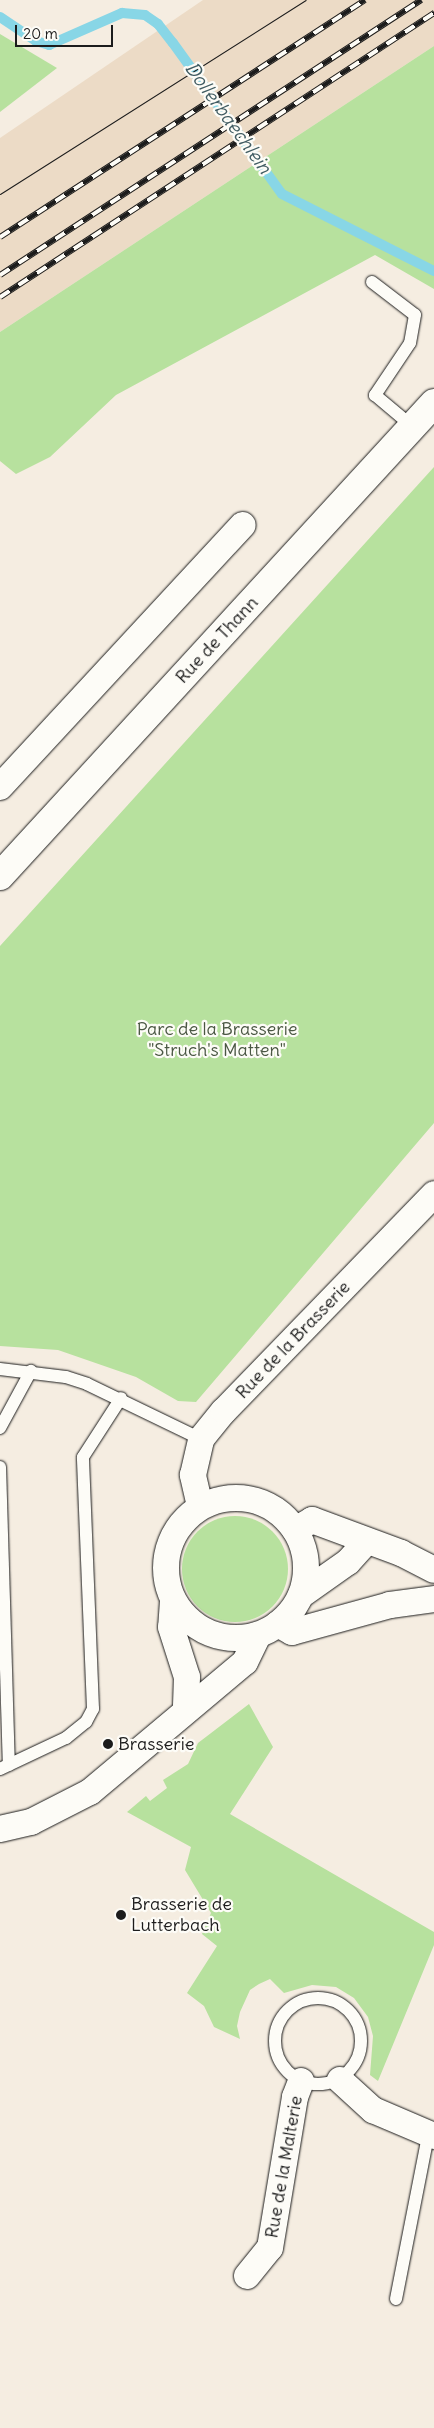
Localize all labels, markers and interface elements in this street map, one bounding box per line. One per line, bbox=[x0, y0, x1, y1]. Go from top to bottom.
scale bar bbox=[18, 15, 115, 47]
text: 20 m bbox=[23, 24, 58, 43]
water label: Dollerbaechlein bbox=[180, 58, 276, 178]
street label: Rue de Thann bbox=[171, 592, 263, 688]
park label: Parc de la Brasserie "Struch's Matten" bbox=[137, 1019, 297, 1062]
street label: Rue de la Brasserie bbox=[231, 1277, 355, 1403]
place label: Brasserie bbox=[118, 1733, 194, 1755]
marker: Brasserie bbox=[102, 1738, 114, 1750]
place label: Brasserie de Lutterbach bbox=[131, 1894, 232, 1936]
marker: Brasserie de Lutterbach bbox=[115, 1909, 127, 1921]
street label: Rue de la Malterie bbox=[261, 2094, 307, 2240]

